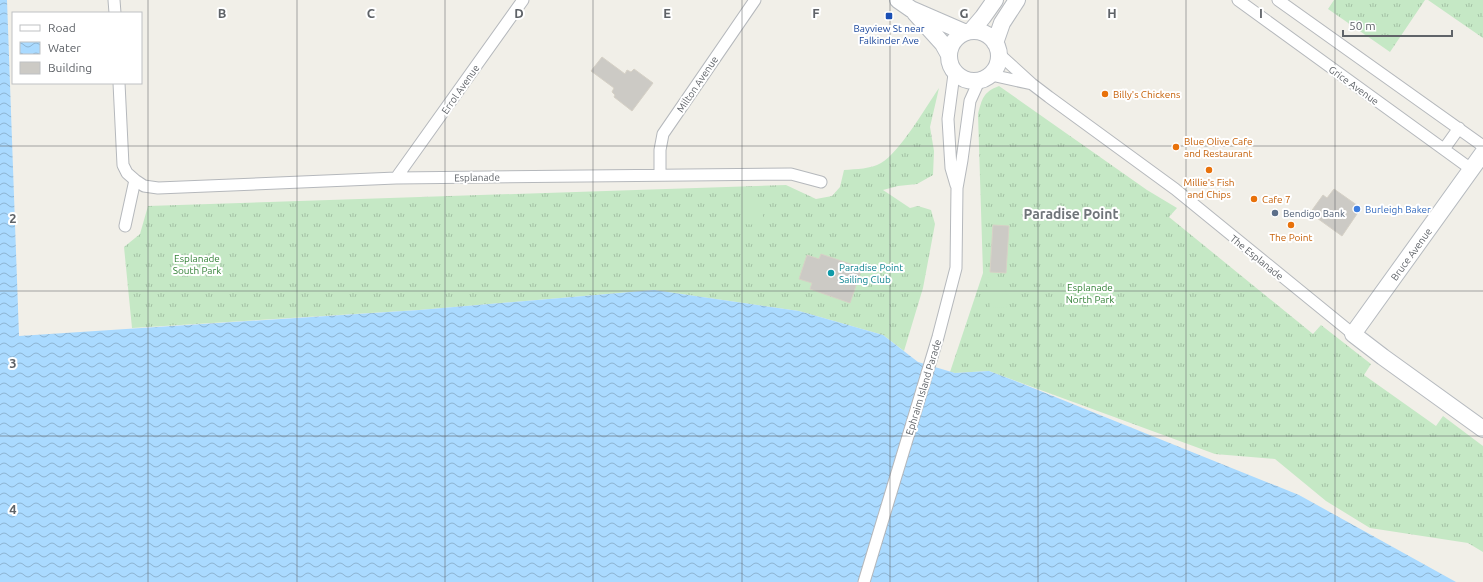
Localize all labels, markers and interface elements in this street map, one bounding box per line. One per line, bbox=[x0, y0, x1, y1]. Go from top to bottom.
text: B bbox=[218, 6, 227, 20]
text: C bbox=[367, 6, 376, 20]
text: D bbox=[514, 6, 524, 20]
text: E bbox=[663, 6, 671, 20]
text: F bbox=[812, 6, 820, 20]
text: G bbox=[960, 6, 969, 20]
text: H bbox=[1107, 6, 1117, 20]
text: I bbox=[1259, 6, 1263, 20]
marker: Bayview St near Falkinder Ave bbox=[884, 11, 894, 21]
legend bbox=[12, 12, 142, 84]
scale bar bbox=[1343, 12, 1452, 38]
text: 50 m bbox=[1349, 19, 1376, 32]
text: Road bbox=[48, 21, 76, 34]
place label: Bayview St near Falkinder Ave bbox=[854, 23, 925, 46]
text: Water bbox=[48, 41, 81, 54]
street label: Milton Avenue bbox=[675, 54, 720, 114]
text: Building bbox=[48, 61, 92, 74]
street label: Errol Avenue bbox=[439, 63, 481, 116]
street label: Grice Avenue bbox=[1327, 64, 1381, 107]
marker: Billy's Chickens bbox=[1100, 89, 1110, 99]
place label: Billy's Chickens bbox=[1113, 89, 1180, 100]
place label: Blue Olive Cafe and Restaurant bbox=[1184, 136, 1253, 159]
marker: Blue Olive Cafe and Restaurant bbox=[1171, 142, 1181, 152]
marker: Millie's Fish and Chips bbox=[1204, 165, 1214, 175]
street label: Esplanade bbox=[454, 172, 500, 183]
place label: Millie's Fish and Chips bbox=[1184, 177, 1234, 200]
marker: Cafe 7 bbox=[1249, 194, 1259, 204]
place label: Cafe 7 bbox=[1262, 194, 1291, 205]
marker: Burleigh Baker bbox=[1352, 204, 1362, 214]
place label: Burleigh Baker bbox=[1365, 204, 1431, 215]
district label: Paradise Point bbox=[1024, 206, 1118, 222]
marker: Bendigo Bank bbox=[1270, 208, 1280, 218]
place label: Bendigo Bank bbox=[1283, 208, 1345, 219]
text: 2 bbox=[9, 211, 17, 225]
marker: The Point bbox=[1286, 220, 1296, 230]
street label: Bruce Avenue bbox=[1389, 226, 1434, 283]
place label: The Point bbox=[1270, 232, 1313, 243]
street label: The Esplanade bbox=[1228, 233, 1285, 282]
park label: Esplanade South Park bbox=[173, 253, 221, 276]
place label: Paradise Point Sailing Club bbox=[839, 262, 903, 285]
marker: Paradise Point Sailing Club bbox=[826, 268, 836, 278]
park label: Esplanade North Park bbox=[1066, 282, 1114, 305]
street label: Ephraim Island Parade bbox=[904, 338, 943, 436]
text: 3 bbox=[9, 356, 17, 370]
text: 4 bbox=[9, 502, 17, 516]

